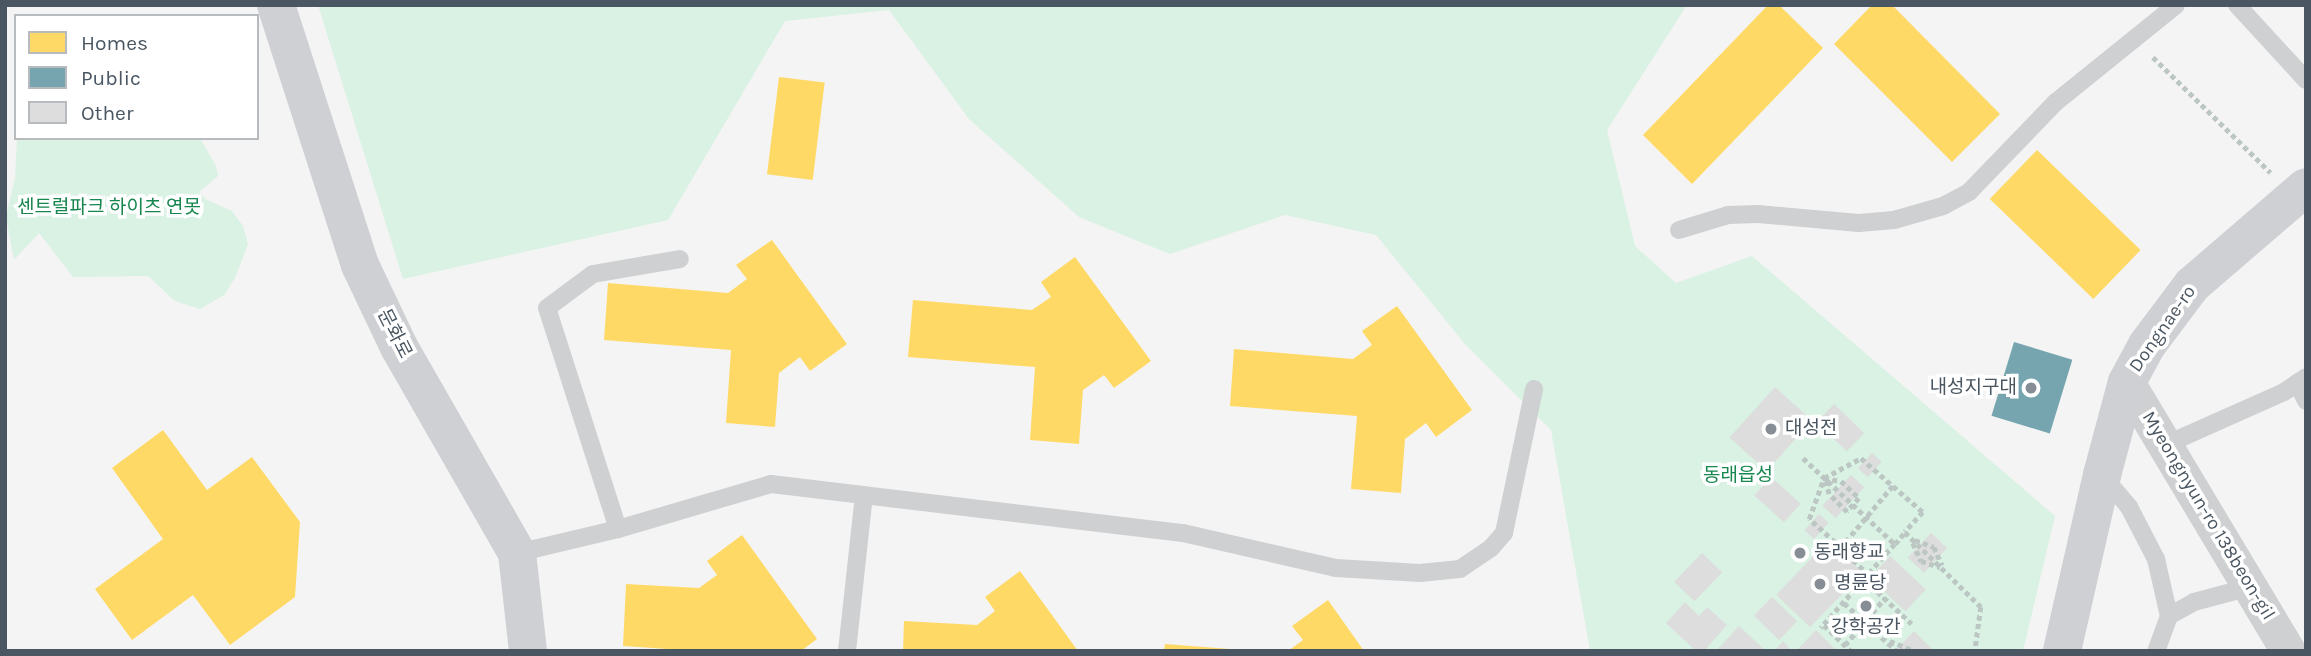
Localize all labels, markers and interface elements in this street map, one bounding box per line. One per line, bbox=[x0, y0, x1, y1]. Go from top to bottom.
legend bbox=[14, 14, 259, 140]
text: Homes bbox=[81, 31, 148, 55]
text: Public bbox=[81, 66, 141, 90]
text: Other bbox=[81, 101, 134, 125]
park label: 센트럴파크 하이츠 연못 bbox=[17, 197, 201, 219]
street label: Dongnae-ro bbox=[2125, 281, 2201, 377]
street label: 문화로 bbox=[372, 305, 416, 363]
place label: 내성지구대 bbox=[1930, 377, 2017, 399]
marker: 내성지구대 bbox=[2023, 380, 2039, 396]
street label: Myeongnyun-ro 138beon-gil bbox=[2137, 408, 2279, 624]
place label: 대성전 bbox=[1785, 418, 1837, 440]
marker: 대성전 bbox=[1763, 421, 1779, 437]
park label: 동래읍성 bbox=[1703, 465, 1773, 487]
place label: 동래향교 bbox=[1814, 542, 1884, 564]
marker: 동래향교 bbox=[1792, 545, 1808, 561]
place label: 명륜당 bbox=[1834, 573, 1886, 595]
marker: 명륜당 bbox=[1812, 576, 1828, 592]
marker: 강학공간 bbox=[1858, 598, 1874, 614]
place label: 강학공간 bbox=[1831, 617, 1901, 639]

